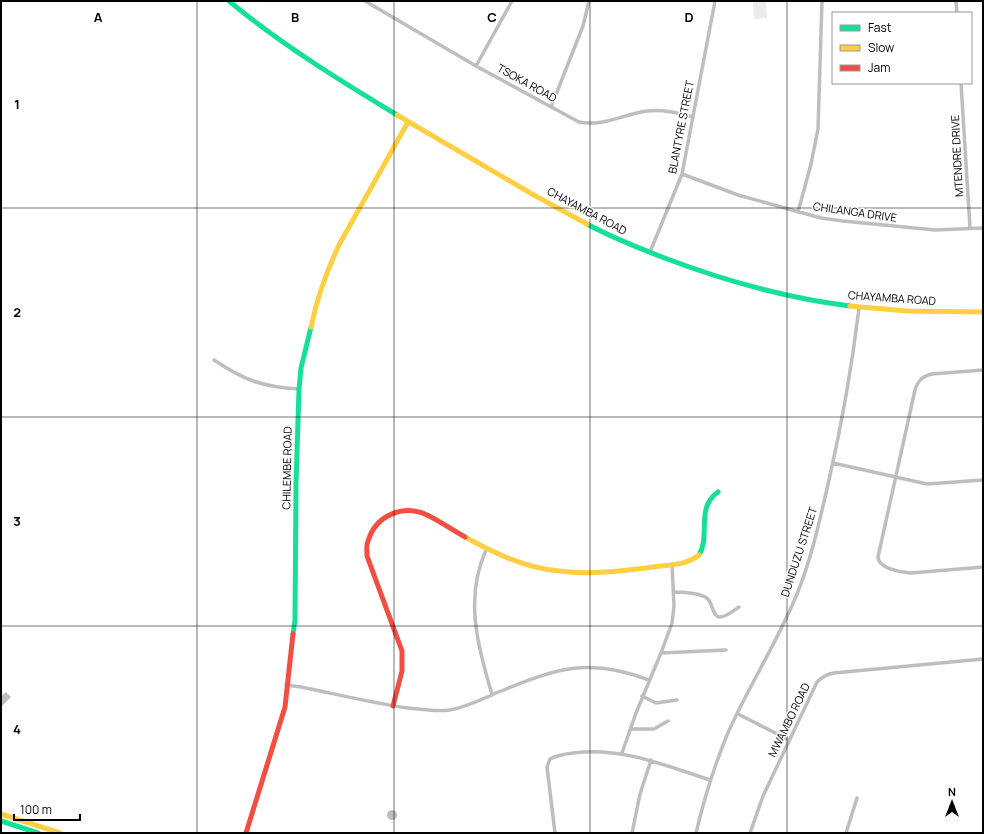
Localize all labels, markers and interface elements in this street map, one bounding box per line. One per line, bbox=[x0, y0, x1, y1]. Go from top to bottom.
text: A bbox=[94, 8, 103, 26]
text: B bbox=[291, 8, 299, 26]
text: C bbox=[487, 8, 497, 26]
text: D bbox=[684, 8, 694, 26]
legend bbox=[832, 12, 972, 84]
text: Fast bbox=[868, 19, 892, 36]
text: Slow bbox=[868, 39, 894, 56]
text: Jam bbox=[868, 59, 890, 76]
street label: TSOKA ROAD bbox=[495, 60, 560, 105]
street label: BLANTYRE STREET bbox=[664, 79, 697, 175]
text: 1 bbox=[14, 95, 20, 113]
street label: MTENDRE DRIVE bbox=[947, 115, 966, 197]
street label: CHAYAMBA ROAD bbox=[545, 183, 630, 238]
street label: CHILANGA DRIVE bbox=[812, 198, 898, 225]
street label: CHAYAMBA ROAD bbox=[848, 287, 937, 308]
text: 2 bbox=[13, 303, 21, 321]
street label: CHILEMBE ROAD bbox=[278, 426, 295, 510]
street label: DUNDUZU STREET bbox=[777, 505, 820, 599]
text: 3 bbox=[13, 512, 21, 530]
street label: MWAMBO ROAD bbox=[764, 680, 813, 759]
text: 4 bbox=[13, 720, 21, 738]
north arrow bbox=[932, 782, 972, 822]
text: N bbox=[948, 784, 956, 799]
scale bar bbox=[14, 796, 80, 822]
text: 100 m bbox=[20, 801, 52, 818]

